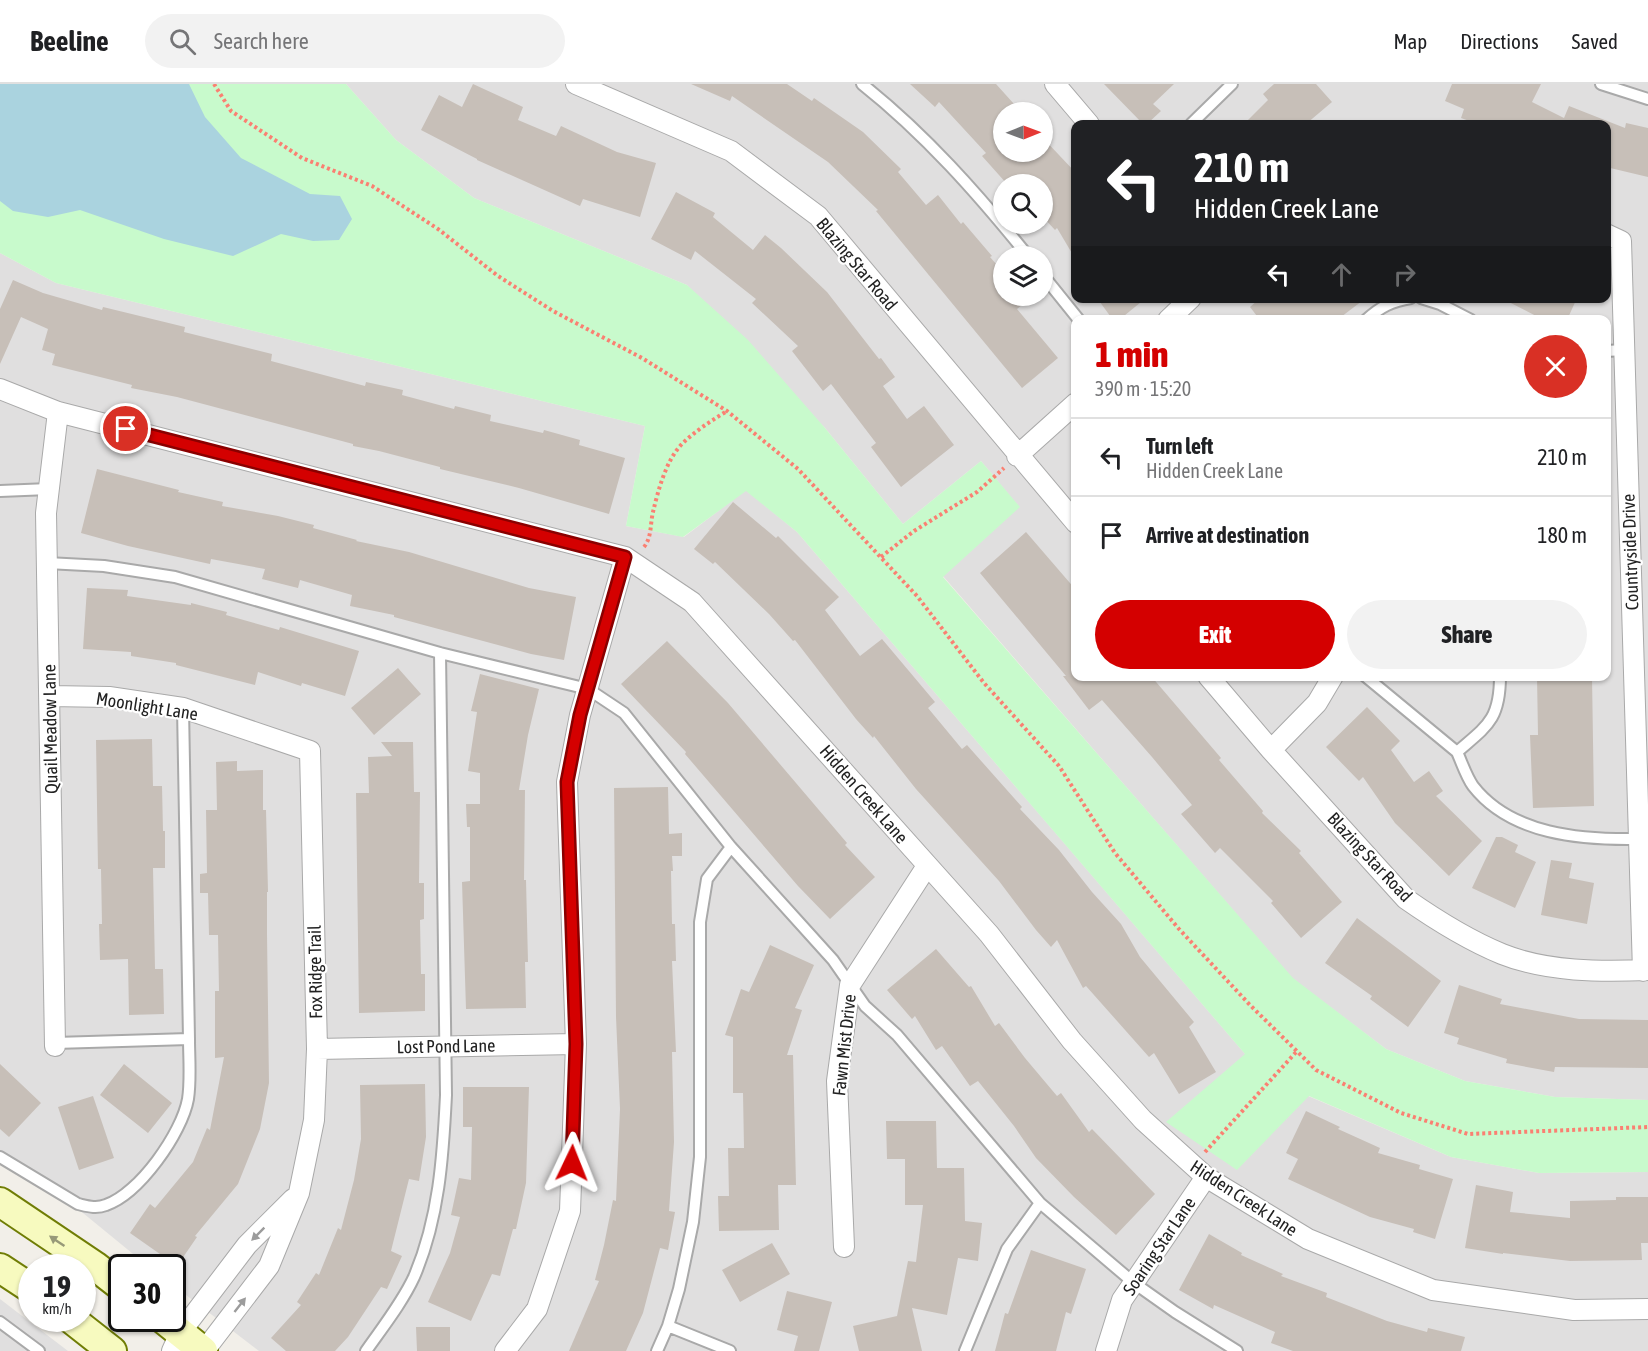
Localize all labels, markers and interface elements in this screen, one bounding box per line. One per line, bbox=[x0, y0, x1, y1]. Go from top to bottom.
search box bbox=[145, 14, 565, 68]
text: Beeline bbox=[30, 25, 109, 57]
icon: search bbox=[166, 25, 199, 58]
text: Search here bbox=[214, 28, 309, 54]
text: Map bbox=[1393, 29, 1427, 53]
text: Directions bbox=[1460, 29, 1539, 53]
text: Saved bbox=[1572, 29, 1618, 53]
north arrow bbox=[993, 102, 1053, 162]
map controls bbox=[993, 102, 1053, 306]
text: 210 m bbox=[1194, 143, 1289, 191]
icon: left bbox=[1095, 144, 1173, 222]
button: search bbox=[993, 174, 1053, 234]
text: Hidden Creek Lane bbox=[1194, 193, 1379, 224]
street label: Blazing Star Road bbox=[812, 213, 902, 315]
button: layers bbox=[993, 246, 1053, 306]
icon: left bbox=[1262, 258, 1295, 291]
icon: ahead bbox=[1325, 258, 1358, 291]
icon: right bbox=[1388, 258, 1421, 291]
text: 1 min bbox=[1095, 333, 1169, 375]
button: close bbox=[1524, 335, 1587, 398]
text: 390 m · 15:20 bbox=[1095, 377, 1191, 400]
pin bbox=[100, 403, 151, 454]
icon: arrive bbox=[109, 412, 142, 445]
text: Turn left bbox=[1146, 433, 1213, 459]
icon: left bbox=[1095, 441, 1128, 474]
text: 210 m bbox=[1537, 444, 1587, 470]
text: Hidden Creek Lane bbox=[1146, 459, 1283, 482]
street label: Countryside Drive bbox=[1617, 493, 1643, 611]
icon: arrive bbox=[1095, 519, 1128, 552]
text: Arrive at destination bbox=[1146, 522, 1309, 548]
text: 180 m bbox=[1537, 522, 1587, 548]
button: Exit bbox=[1095, 600, 1335, 669]
button: Share bbox=[1347, 600, 1587, 669]
street label: Quail Meadow Lane bbox=[38, 664, 62, 794]
street label: Moonlight Lane bbox=[94, 688, 200, 724]
street label: Hidden Creek Lane bbox=[816, 741, 912, 847]
street label: Blazing Star Road bbox=[1323, 808, 1417, 906]
street label: Fox Ridge Trail bbox=[304, 925, 326, 1019]
street label: Fawn Mist Drive bbox=[828, 993, 860, 1097]
street label: Lost Pond Lane bbox=[397, 1035, 495, 1057]
position arrow bbox=[540, 1131, 604, 1195]
street label: Hidden Creek Lane bbox=[1187, 1156, 1301, 1240]
street label: Soaring Star Lane bbox=[1118, 1193, 1200, 1299]
one-way arrow bbox=[251, 1227, 265, 1241]
one-way arrow bbox=[49, 1235, 65, 1246]
speed limit sign: 30 bbox=[108, 1254, 186, 1332]
text: 19 bbox=[43, 1269, 71, 1303]
one-way arrow bbox=[233, 1297, 245, 1312]
text: km/h bbox=[42, 1300, 72, 1317]

